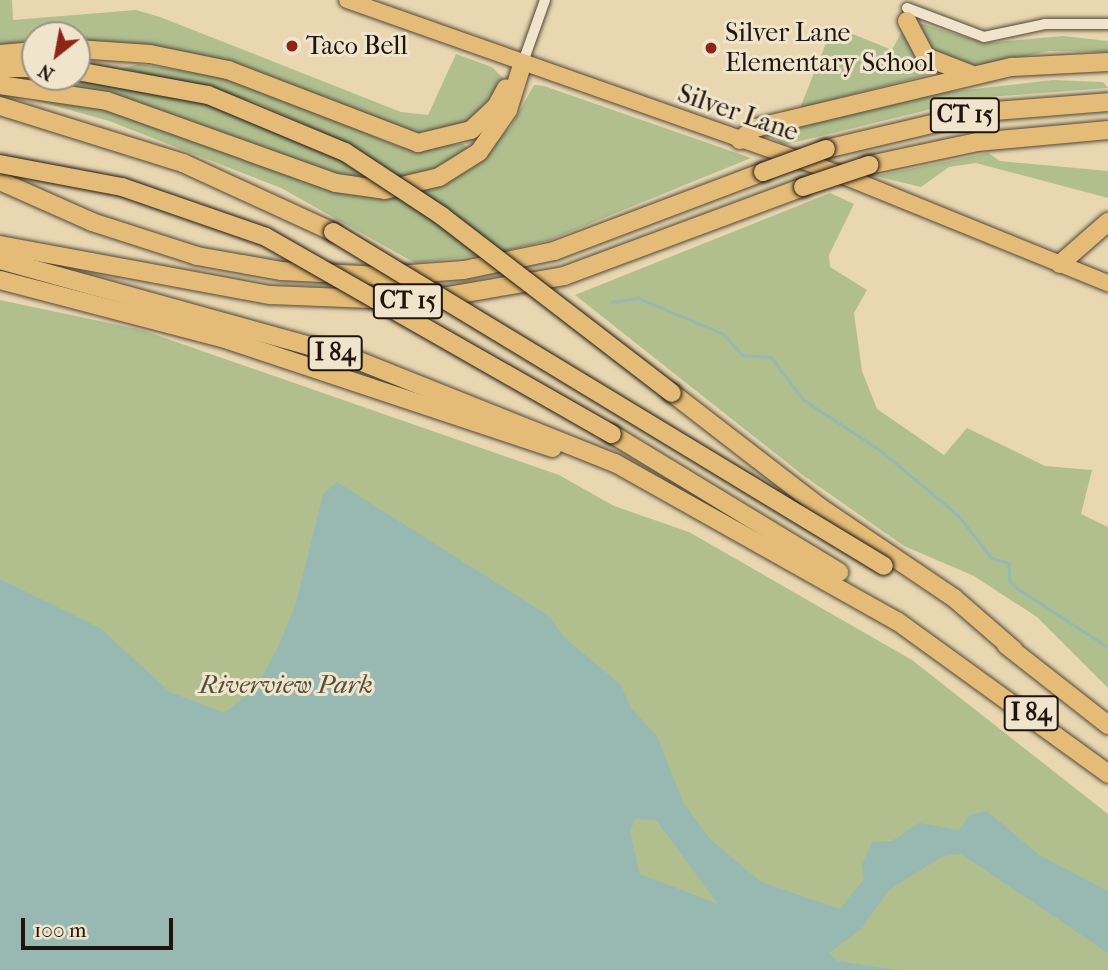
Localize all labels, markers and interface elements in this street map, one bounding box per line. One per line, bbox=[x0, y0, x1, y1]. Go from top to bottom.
place label: Silver Lane Elementary School bbox=[725, 17, 934, 78]
north arrow bbox=[21, 21, 91, 91]
place label: Taco Bell bbox=[306, 30, 408, 62]
marker: Taco Bell bbox=[284, 38, 300, 54]
marker: Silver Lane Elementary School bbox=[703, 40, 719, 56]
text: N bbox=[34, 59, 58, 85]
street label: Silver Lane bbox=[674, 78, 802, 148]
road number: CT 15 bbox=[928, 94, 1002, 135]
road number: CT 15 bbox=[371, 280, 445, 322]
road number: I 84 bbox=[307, 332, 363, 374]
park label: Riverview Park bbox=[199, 669, 373, 701]
road number: I 84 bbox=[1003, 692, 1059, 734]
scale bar bbox=[24, 904, 177, 948]
text: 100 m bbox=[34, 918, 87, 942]

